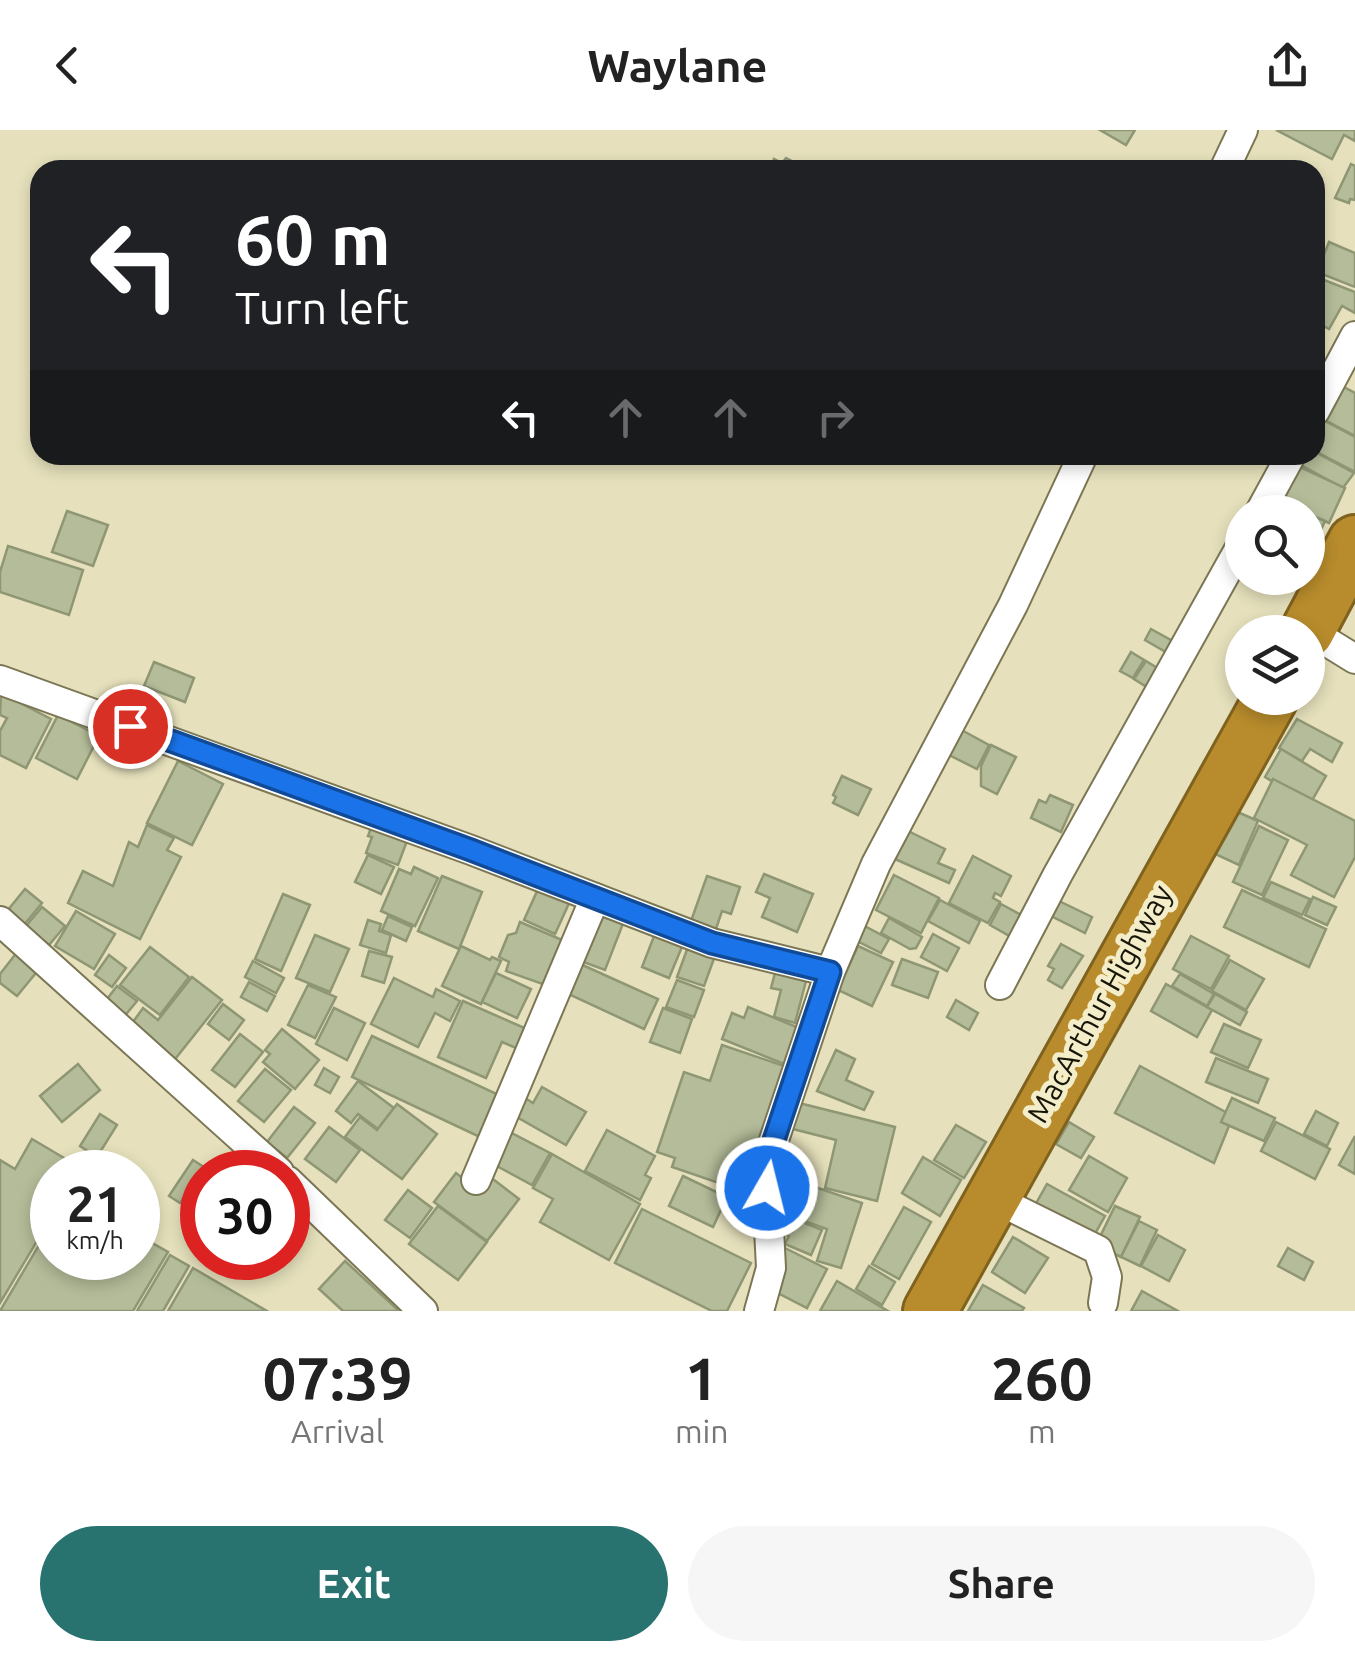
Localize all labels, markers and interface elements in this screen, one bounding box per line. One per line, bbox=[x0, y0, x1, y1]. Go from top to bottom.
icon: back bbox=[40, 38, 95, 93]
icon: share bbox=[1260, 38, 1315, 93]
text: Waylane bbox=[588, 40, 767, 91]
icon: left bbox=[70, 200, 200, 330]
text: 60 m bbox=[235, 200, 391, 278]
text: Turn left bbox=[235, 282, 409, 333]
icon: left bbox=[493, 390, 548, 445]
icon: ahead bbox=[598, 390, 653, 445]
icon: ahead bbox=[703, 390, 758, 445]
icon: right bbox=[808, 390, 863, 445]
map controls bbox=[1225, 495, 1325, 715]
button: search bbox=[1225, 495, 1325, 595]
button: layers bbox=[1225, 615, 1325, 715]
pin bbox=[88, 684, 173, 769]
icon: arrive bbox=[103, 699, 158, 754]
street label: MacArthur Highway bbox=[1020, 879, 1179, 1128]
position arrow bbox=[715, 1136, 819, 1240]
speed limit sign: 30 bbox=[180, 1150, 310, 1280]
text: 21 bbox=[67, 1175, 123, 1231]
text: km/h bbox=[66, 1226, 124, 1254]
text: 07:39 bbox=[262, 1344, 413, 1411]
text: 1 bbox=[685, 1344, 719, 1411]
text: 260 bbox=[991, 1344, 1093, 1411]
text: Arrival bbox=[291, 1413, 384, 1449]
text: min bbox=[675, 1413, 729, 1449]
text: m bbox=[1028, 1413, 1056, 1449]
button: Exit bbox=[40, 1526, 668, 1641]
button: Share bbox=[688, 1526, 1315, 1641]

